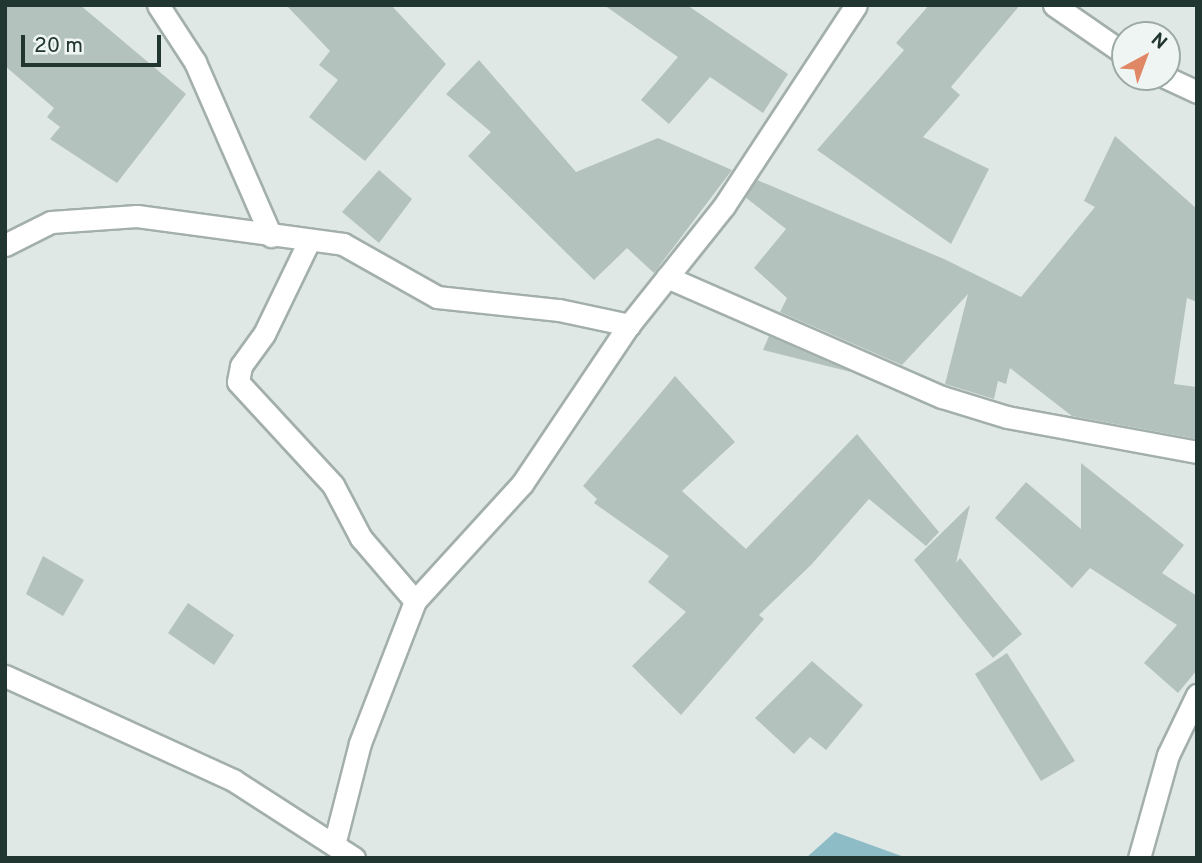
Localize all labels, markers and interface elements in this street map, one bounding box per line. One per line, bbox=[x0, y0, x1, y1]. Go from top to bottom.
scale bar bbox=[24, 21, 164, 65]
north arrow bbox=[1111, 21, 1181, 91]
text: N bbox=[1145, 28, 1171, 55]
text: 20 m bbox=[34, 33, 83, 60]

